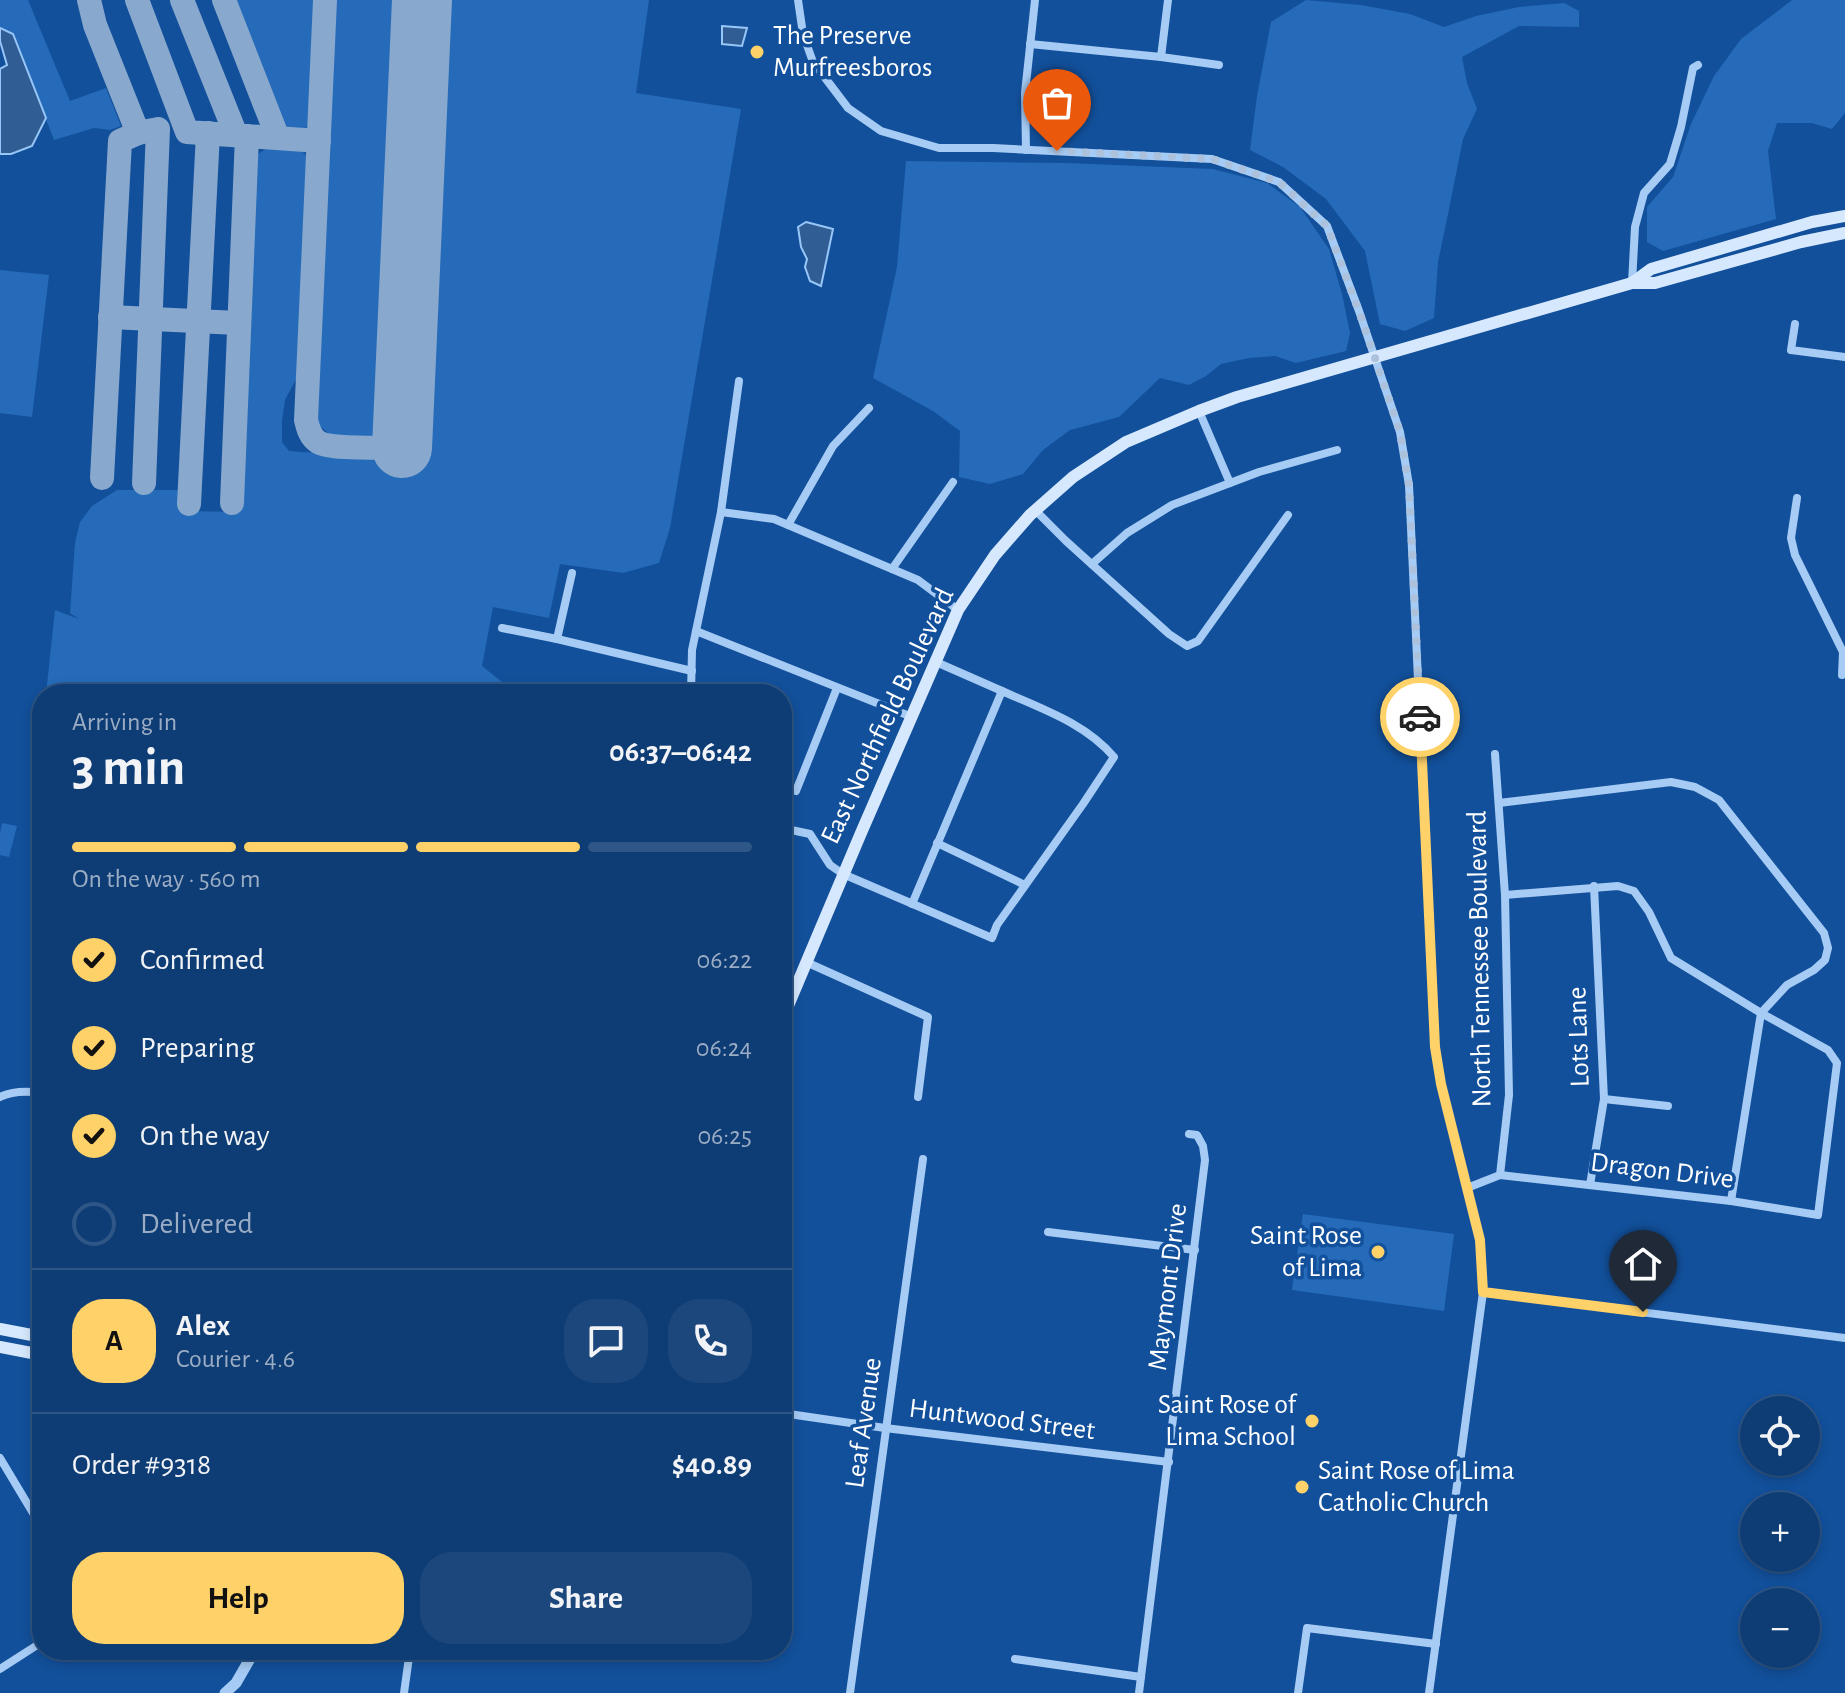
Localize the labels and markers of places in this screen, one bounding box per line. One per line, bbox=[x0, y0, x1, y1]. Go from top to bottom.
place label: The Preserve Murfreesboros bbox=[773, 22, 932, 82]
marker: The Preserve Murfreesboros bbox=[748, 43, 766, 61]
pin bbox=[1023, 69, 1091, 151]
place label: Saint Rose of Lima bbox=[1250, 1222, 1362, 1282]
pin bbox=[1609, 1230, 1677, 1312]
marker: Saint Rose of Lima bbox=[1369, 1243, 1387, 1261]
place label: Saint Rose of Lima School bbox=[1158, 1391, 1298, 1451]
marker: Saint Rose of Lima School bbox=[1303, 1412, 1321, 1430]
place label: Saint Rose of Lima Catholic Church bbox=[1318, 1457, 1515, 1517]
marker: Saint Rose of Lima Catholic Church bbox=[1293, 1478, 1311, 1496]

